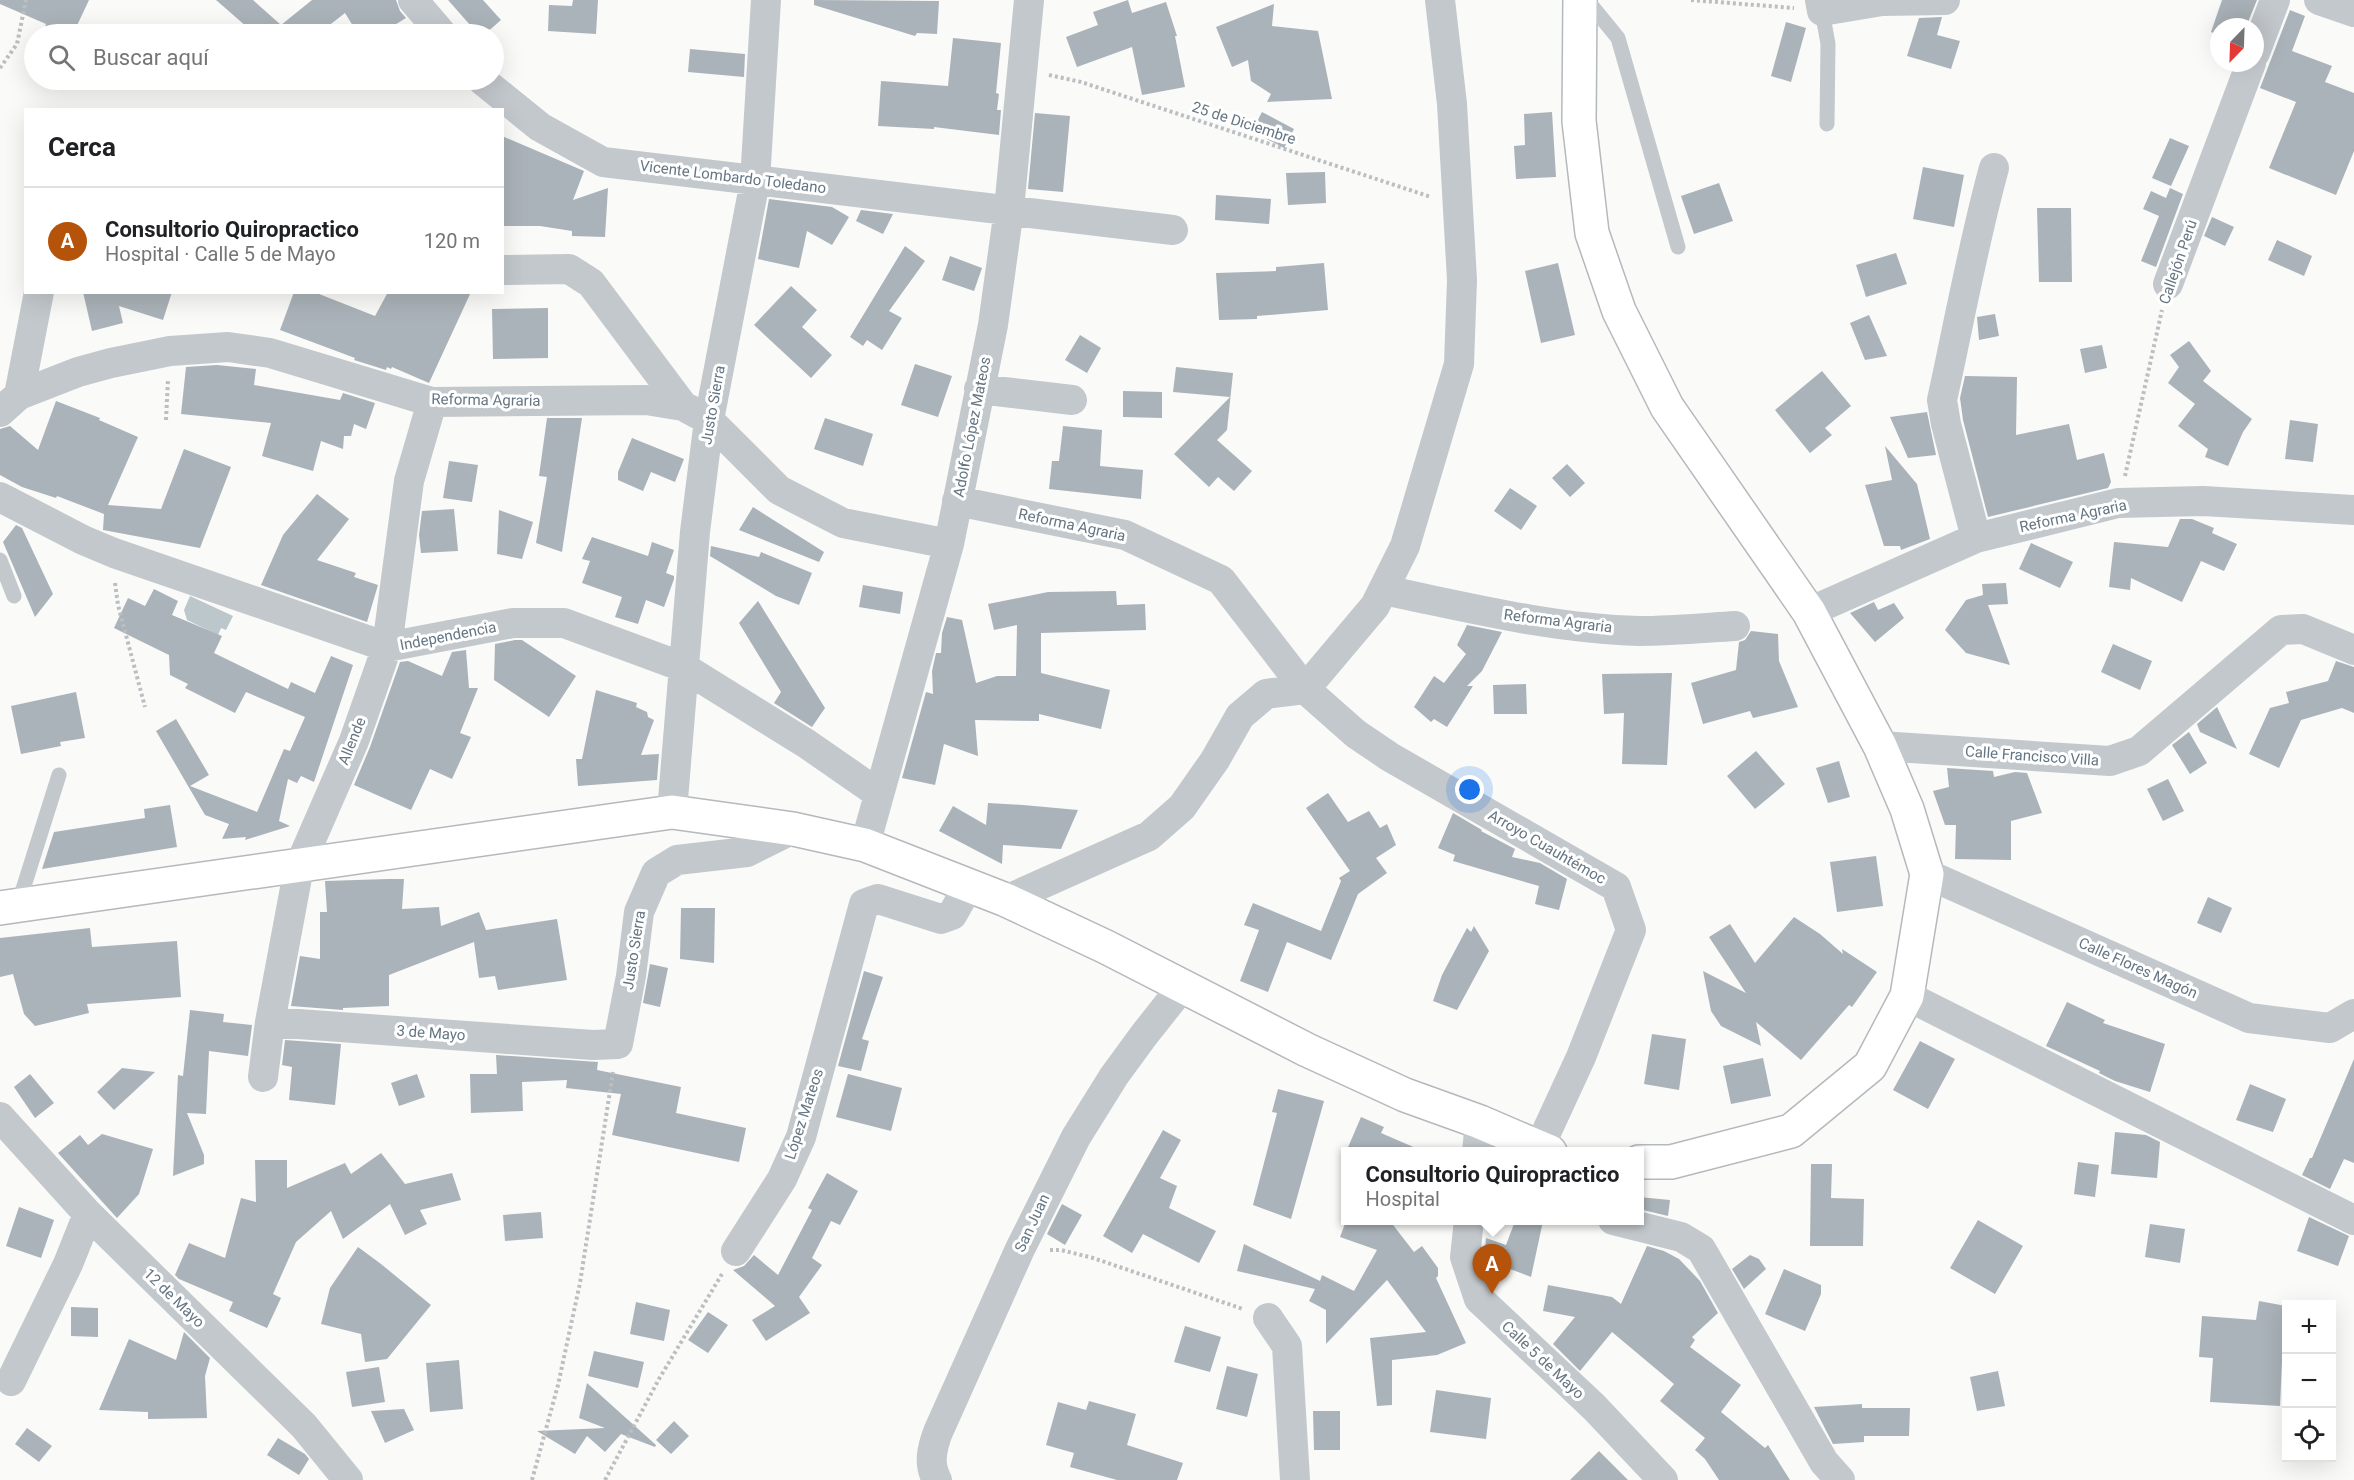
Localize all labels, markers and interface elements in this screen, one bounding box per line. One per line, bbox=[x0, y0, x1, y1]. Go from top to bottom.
north arrow bbox=[2210, 18, 2264, 72]
search box bbox=[24, 24, 504, 90]
icon: search bbox=[45, 41, 78, 74]
text: Buscar aquí bbox=[93, 45, 209, 70]
street label: 25 de Diciembre bbox=[1190, 98, 1298, 148]
text: Cerca bbox=[48, 132, 116, 162]
street label: Vicente Lombardo Toledano bbox=[639, 157, 827, 197]
text: Consultorio Quiropractico bbox=[105, 217, 359, 242]
street label: Callejón Perú bbox=[2155, 217, 2201, 307]
text: A bbox=[61, 229, 74, 253]
text: 120 m bbox=[424, 229, 480, 253]
text: Hospital · Calle 5 de Mayo bbox=[105, 242, 336, 266]
street label: Adolfo López Mateos bbox=[950, 355, 994, 499]
street label: Justo Sierra bbox=[697, 364, 729, 446]
street label: Reforma Agraria bbox=[431, 390, 541, 410]
street label: Reforma Agraria bbox=[2018, 496, 2128, 536]
street label: Reforma Agraria bbox=[1017, 505, 1127, 545]
street label: Reforma Agraria bbox=[1503, 605, 1613, 637]
street label: Independencia bbox=[398, 618, 498, 654]
street label: Allende bbox=[334, 715, 370, 767]
street label: Calle Francisco Villa bbox=[1964, 742, 2100, 770]
your location bbox=[1455, 775, 1484, 804]
street label: Arroyo Cuauhtémoc bbox=[1485, 806, 1609, 888]
street label: Justo Sierra bbox=[619, 909, 649, 991]
street label: Calle Flores Magón bbox=[2076, 934, 2200, 1002]
street label: 3 de Mayo bbox=[396, 1022, 466, 1044]
street label: López Mateos bbox=[781, 1066, 827, 1162]
popup bbox=[1341, 1147, 1644, 1225]
text: Consultorio Quiropractico bbox=[1366, 1162, 1619, 1187]
text: Hospital bbox=[1366, 1187, 1440, 1211]
street label: San Juan bbox=[1011, 1191, 1053, 1255]
pin: A bbox=[1472, 1244, 1512, 1294]
street label: 12 de Mayo bbox=[140, 1265, 208, 1331]
map controls bbox=[2282, 1300, 2336, 1462]
button: + bbox=[2282, 1300, 2336, 1354]
street label: Calle 5 de Mayo bbox=[1498, 1317, 1588, 1403]
button: − bbox=[2282, 1354, 2336, 1408]
button: locate bbox=[2282, 1408, 2336, 1462]

